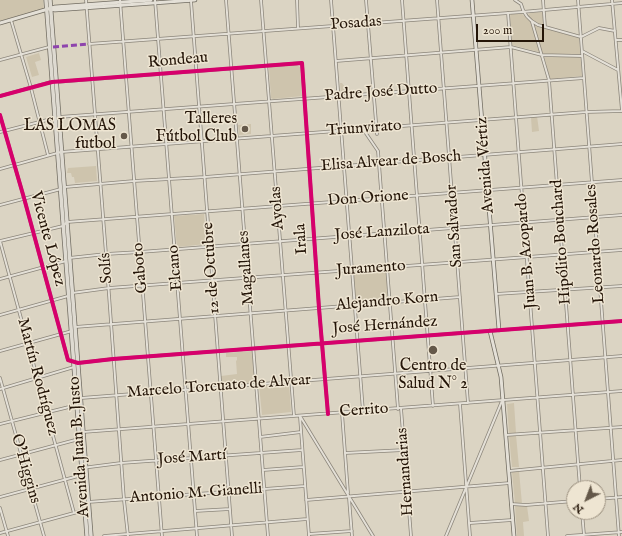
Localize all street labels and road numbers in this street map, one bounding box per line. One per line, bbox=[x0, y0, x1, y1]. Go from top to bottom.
street label: Posadas bbox=[330, 13, 382, 35]
street label: Rondeau bbox=[147, 49, 209, 73]
street label: Padre José Dutto bbox=[324, 79, 438, 107]
street label: Avenida Vértiz bbox=[473, 116, 499, 214]
street label: Triunvirato bbox=[326, 117, 402, 141]
street label: Elisa Alvear de Bosch bbox=[320, 148, 462, 176]
street label: Hipólito Bouchard bbox=[548, 179, 576, 305]
street label: San Salvador bbox=[443, 184, 467, 268]
street label: Leonardo Rosales bbox=[582, 184, 610, 304]
street label: Ayolas bbox=[267, 186, 289, 230]
street label: Don Orione bbox=[327, 187, 409, 211]
street label: Vicente López bbox=[25, 190, 69, 288]
street label: Juan B. Azopardo bbox=[512, 192, 542, 310]
street label: José Lanzilota bbox=[334, 220, 430, 246]
street label: 12 de Octubre bbox=[199, 221, 225, 315]
street label: Irala bbox=[291, 223, 313, 255]
street label: Magallanes bbox=[235, 230, 259, 306]
street label: Gaboto bbox=[129, 242, 153, 294]
street label: Elcano bbox=[164, 244, 188, 292]
street label: Solís bbox=[96, 252, 118, 284]
street label: Juramento bbox=[336, 257, 406, 281]
street label: Alejandro Korn bbox=[335, 288, 439, 316]
street label: José Hernández bbox=[332, 313, 438, 339]
street label: Martín Rodríguez bbox=[12, 316, 62, 438]
street label: Marcelo Torcuato de Alvear bbox=[126, 371, 312, 403]
street label: Avenida Juan B. Justo bbox=[65, 376, 95, 518]
street label: Cerrito bbox=[339, 400, 389, 422]
street label: Hernandarias bbox=[393, 427, 419, 517]
street label: O'Higgins bbox=[6, 432, 44, 506]
street label: José Martí bbox=[157, 446, 227, 470]
street label: Antonio M. Gianelli bbox=[129, 480, 263, 508]

